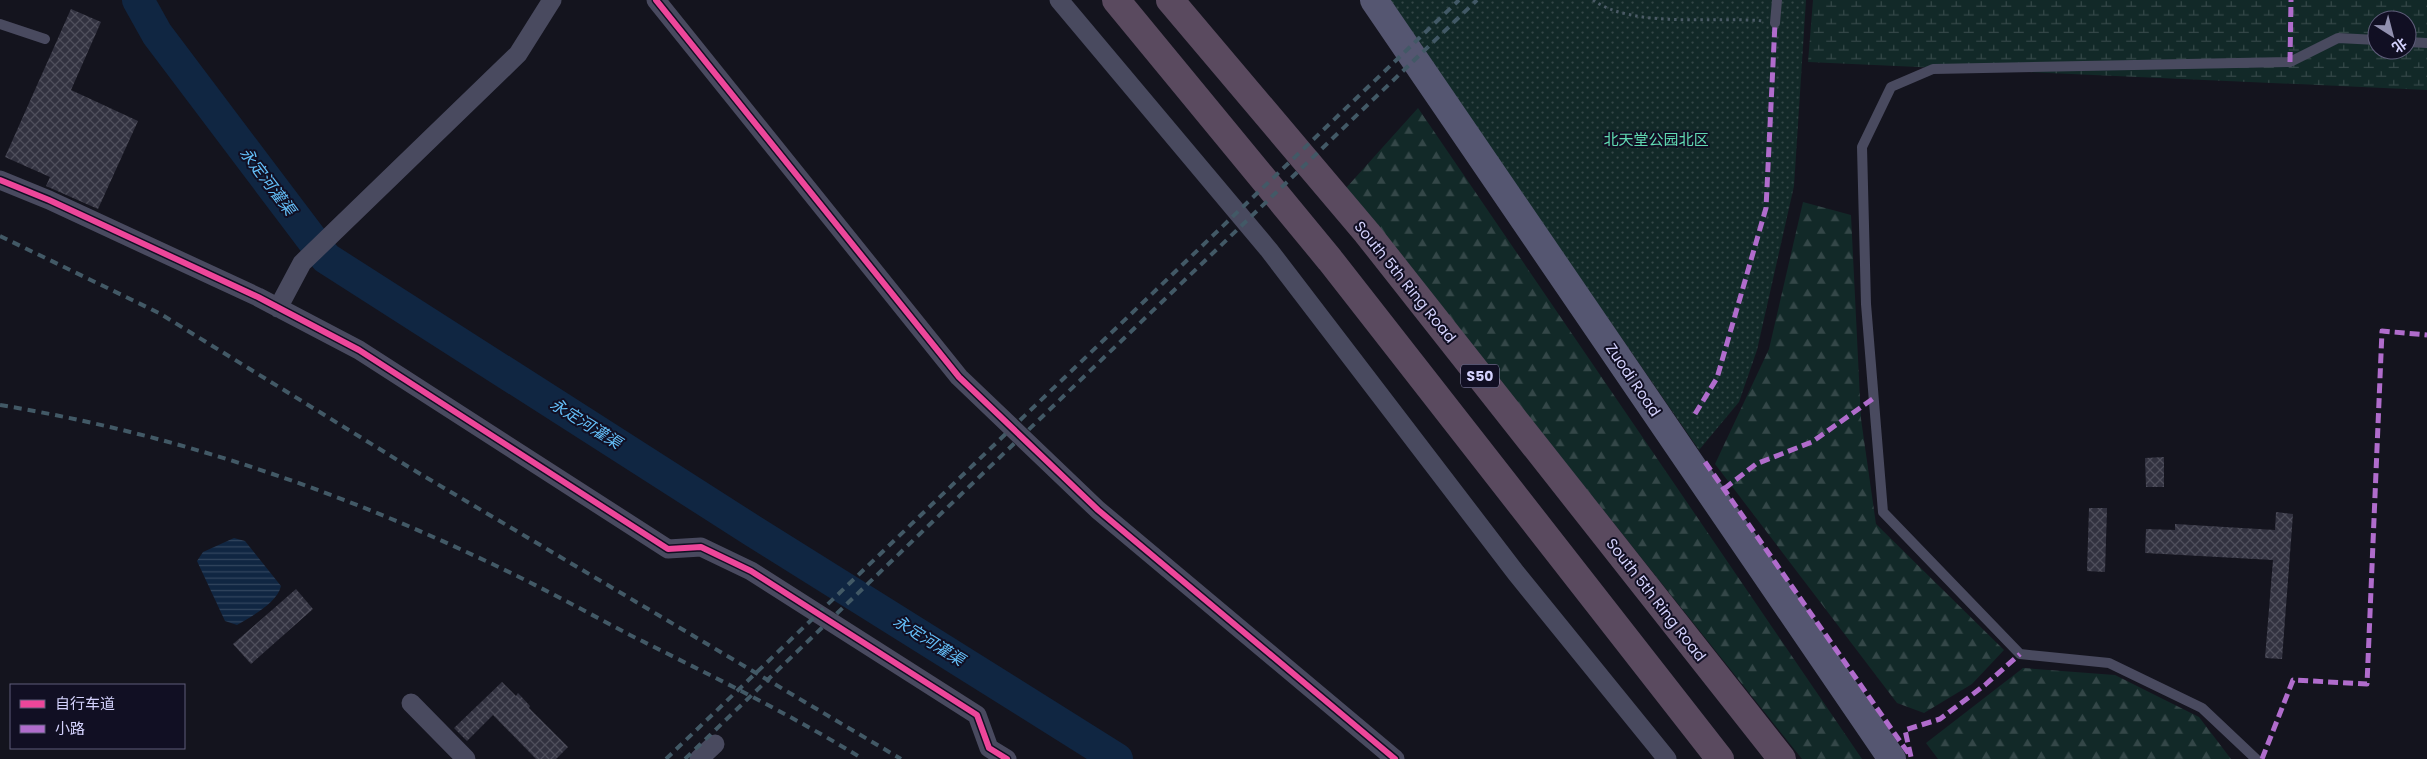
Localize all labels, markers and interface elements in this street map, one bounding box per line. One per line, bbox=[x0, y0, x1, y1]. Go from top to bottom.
north arrow bbox=[2367, 10, 2417, 60]
text: 北 bbox=[2388, 33, 2411, 58]
park label: 北天堂公园北区 bbox=[1603, 129, 1709, 150]
water label: 永定河灌渠 bbox=[234, 142, 302, 222]
street label: South 5th Ring Road bbox=[1350, 216, 1461, 347]
street label: Zuodi Road bbox=[1601, 339, 1666, 420]
road number: S50 bbox=[1461, 364, 1499, 388]
water label: 永定河灌渠 bbox=[546, 392, 627, 455]
street label: South 5th Ring Road bbox=[1602, 534, 1711, 666]
water label: 永定河灌渠 bbox=[889, 609, 970, 672]
legend bbox=[10, 684, 185, 749]
text: 自行车道 bbox=[55, 693, 115, 714]
text: 小路 bbox=[55, 718, 85, 739]

